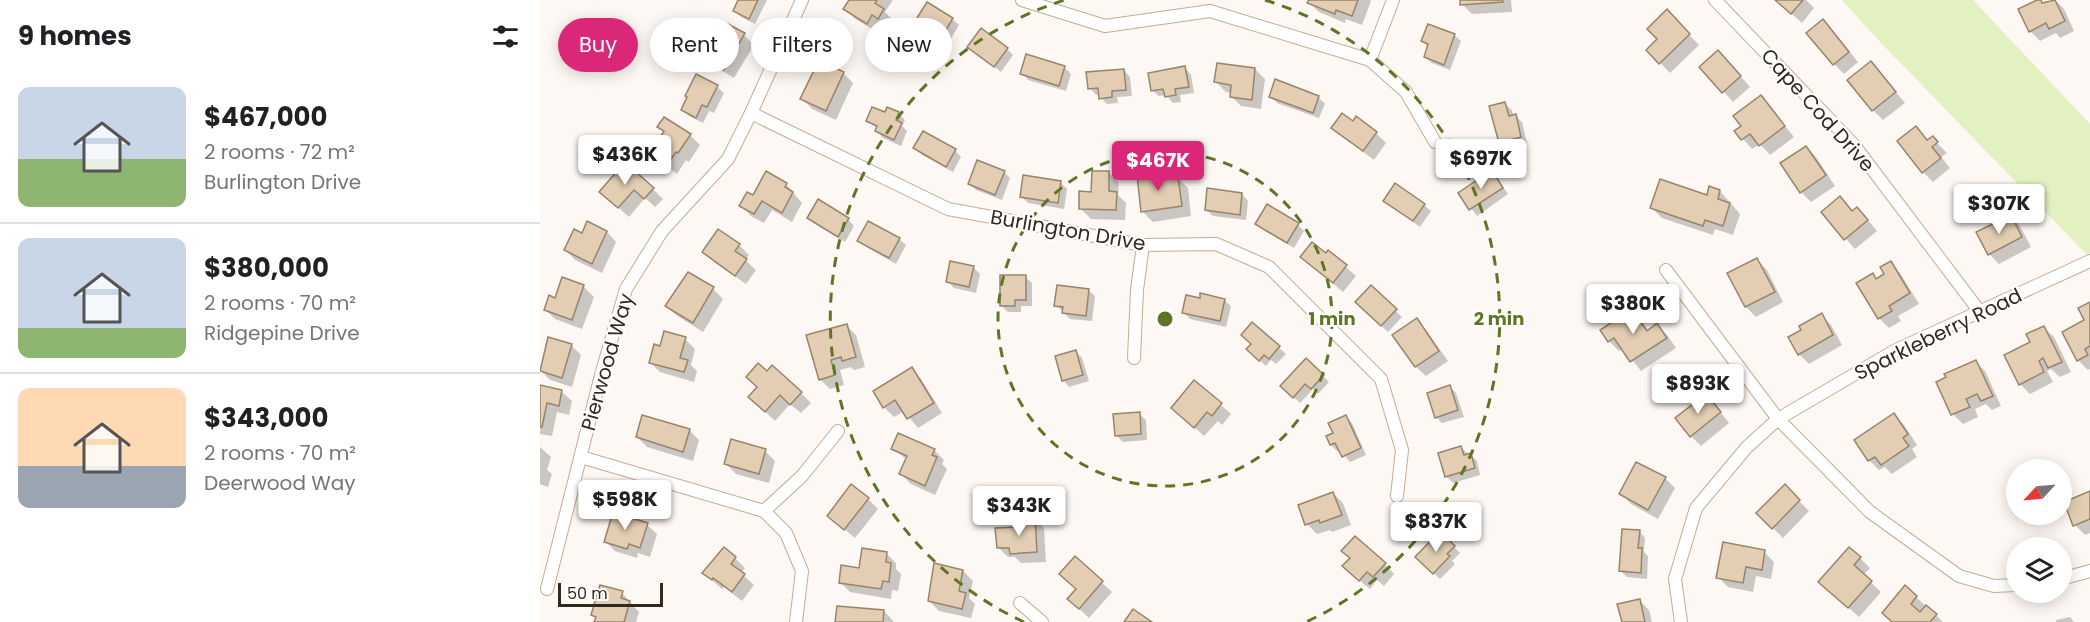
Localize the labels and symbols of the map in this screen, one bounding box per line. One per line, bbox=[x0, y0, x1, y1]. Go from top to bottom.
street label: Cape Cod Drive bbox=[1755, 42, 1881, 178]
pin: $436K bbox=[583, 135, 667, 186]
pin: $697K bbox=[1439, 139, 1523, 190]
pin: $467K bbox=[1116, 141, 1200, 192]
pin: $307K bbox=[1957, 184, 2041, 235]
street label: Burlington Drive bbox=[988, 203, 1148, 257]
street label: Sparkleberry Road bbox=[1849, 281, 2027, 387]
pin: $380K bbox=[1591, 284, 1675, 335]
street label: Pierwood Way bbox=[574, 290, 640, 434]
text: 1 min bbox=[1308, 306, 1356, 331]
text: 2 min bbox=[1474, 306, 1524, 331]
centre of rings bbox=[1155, 309, 1175, 329]
pin: $893K bbox=[1656, 364, 1740, 415]
north arrow bbox=[2006, 459, 2072, 525]
pin: $598K bbox=[583, 480, 667, 531]
pin: $343K bbox=[977, 486, 1061, 537]
pin: $837K bbox=[1394, 502, 1478, 553]
scale bar bbox=[558, 580, 663, 608]

